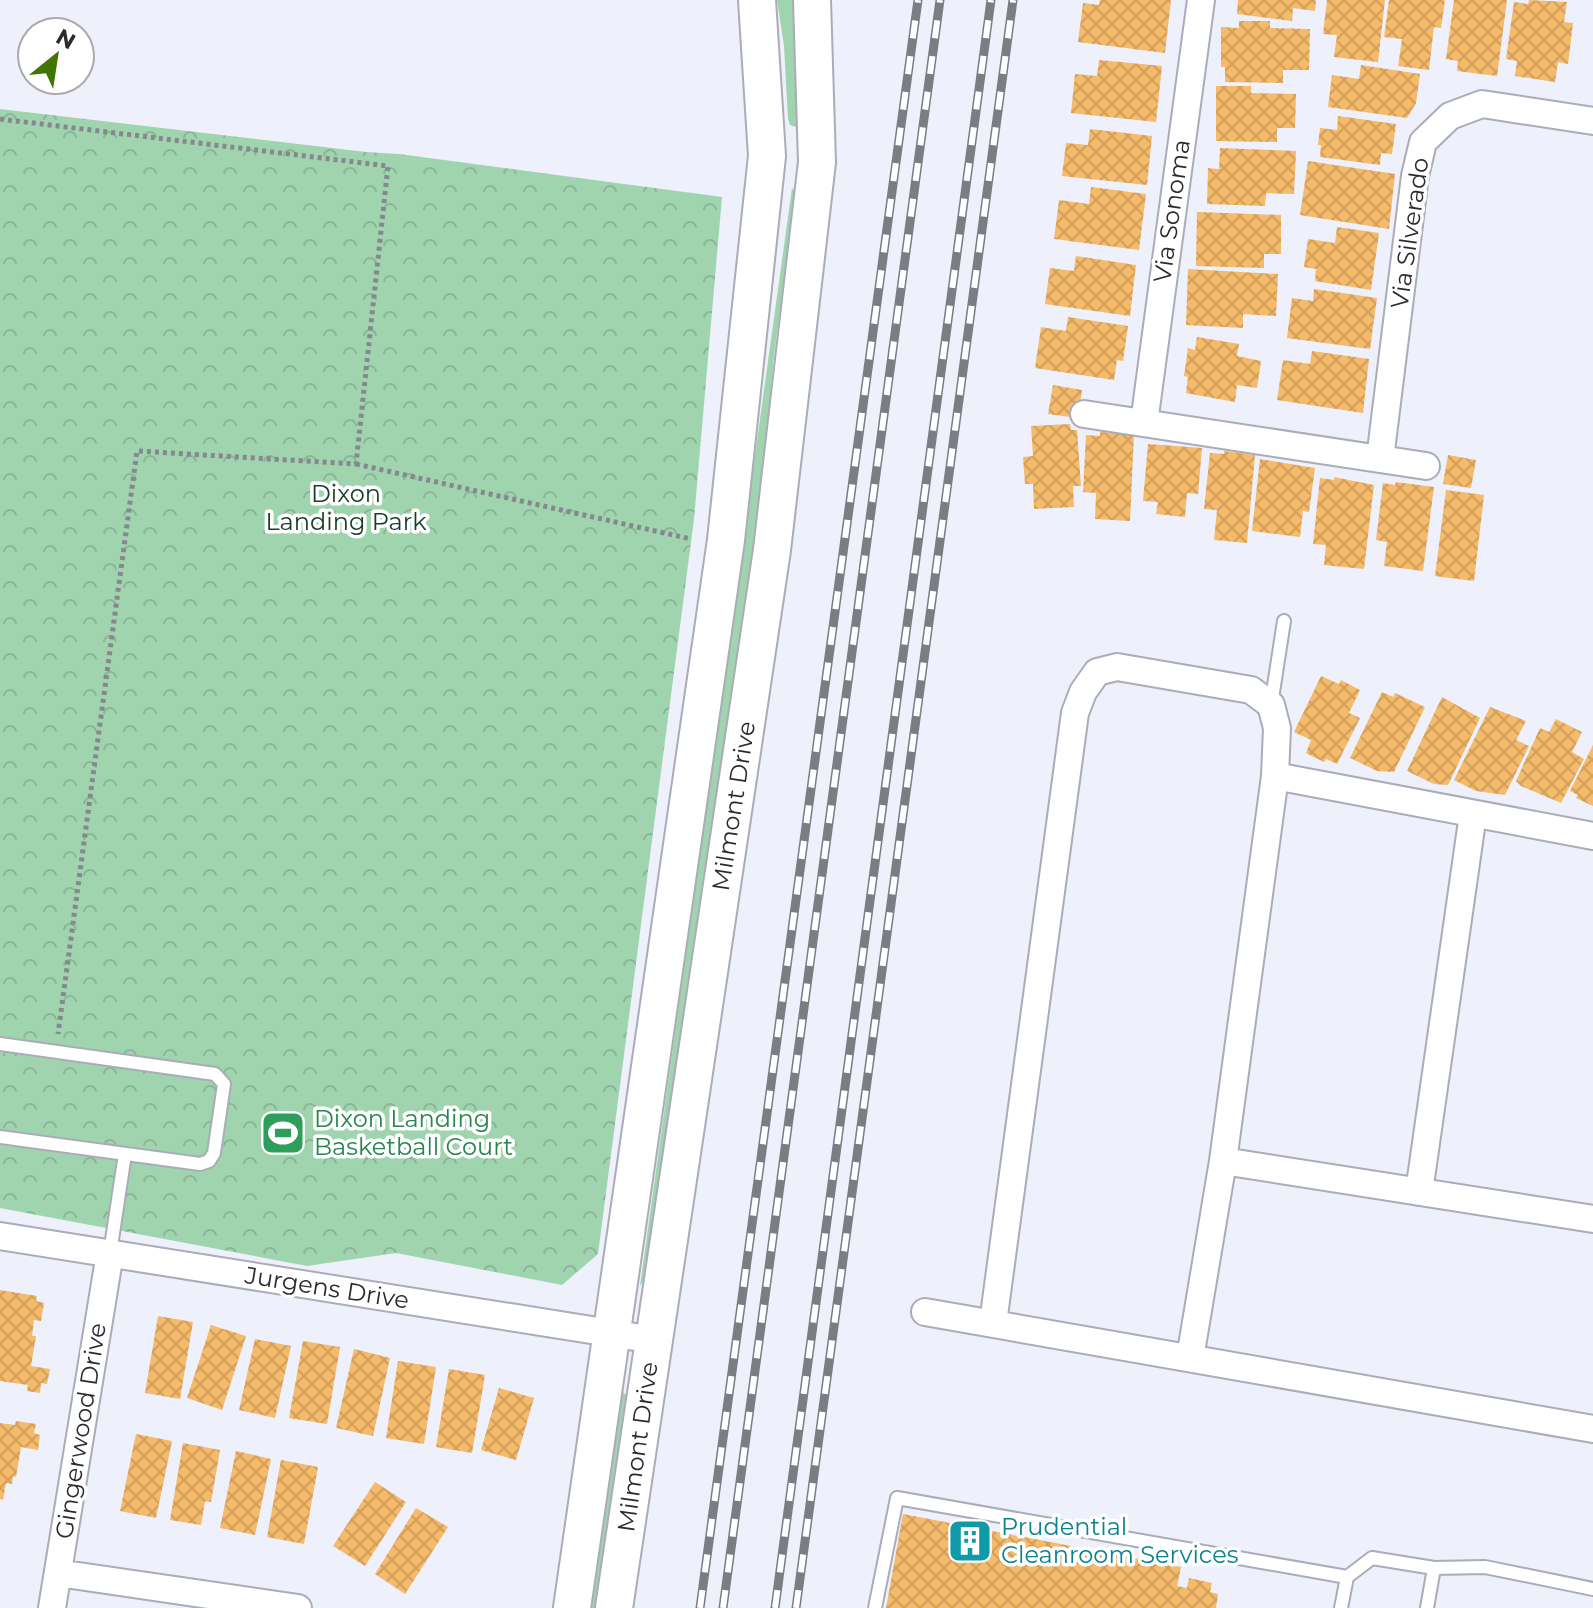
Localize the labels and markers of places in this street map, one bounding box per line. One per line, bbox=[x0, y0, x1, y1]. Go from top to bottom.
place label: Dixon Landing Basketball Court bbox=[314, 1104, 513, 1161]
sports icon: Dixon Landing Basketball Court bbox=[259, 1109, 307, 1157]
place label: Prudential Cleanroom Services bbox=[1001, 1512, 1238, 1569]
building icon: Prudential Cleanroom Services bbox=[946, 1517, 994, 1565]

